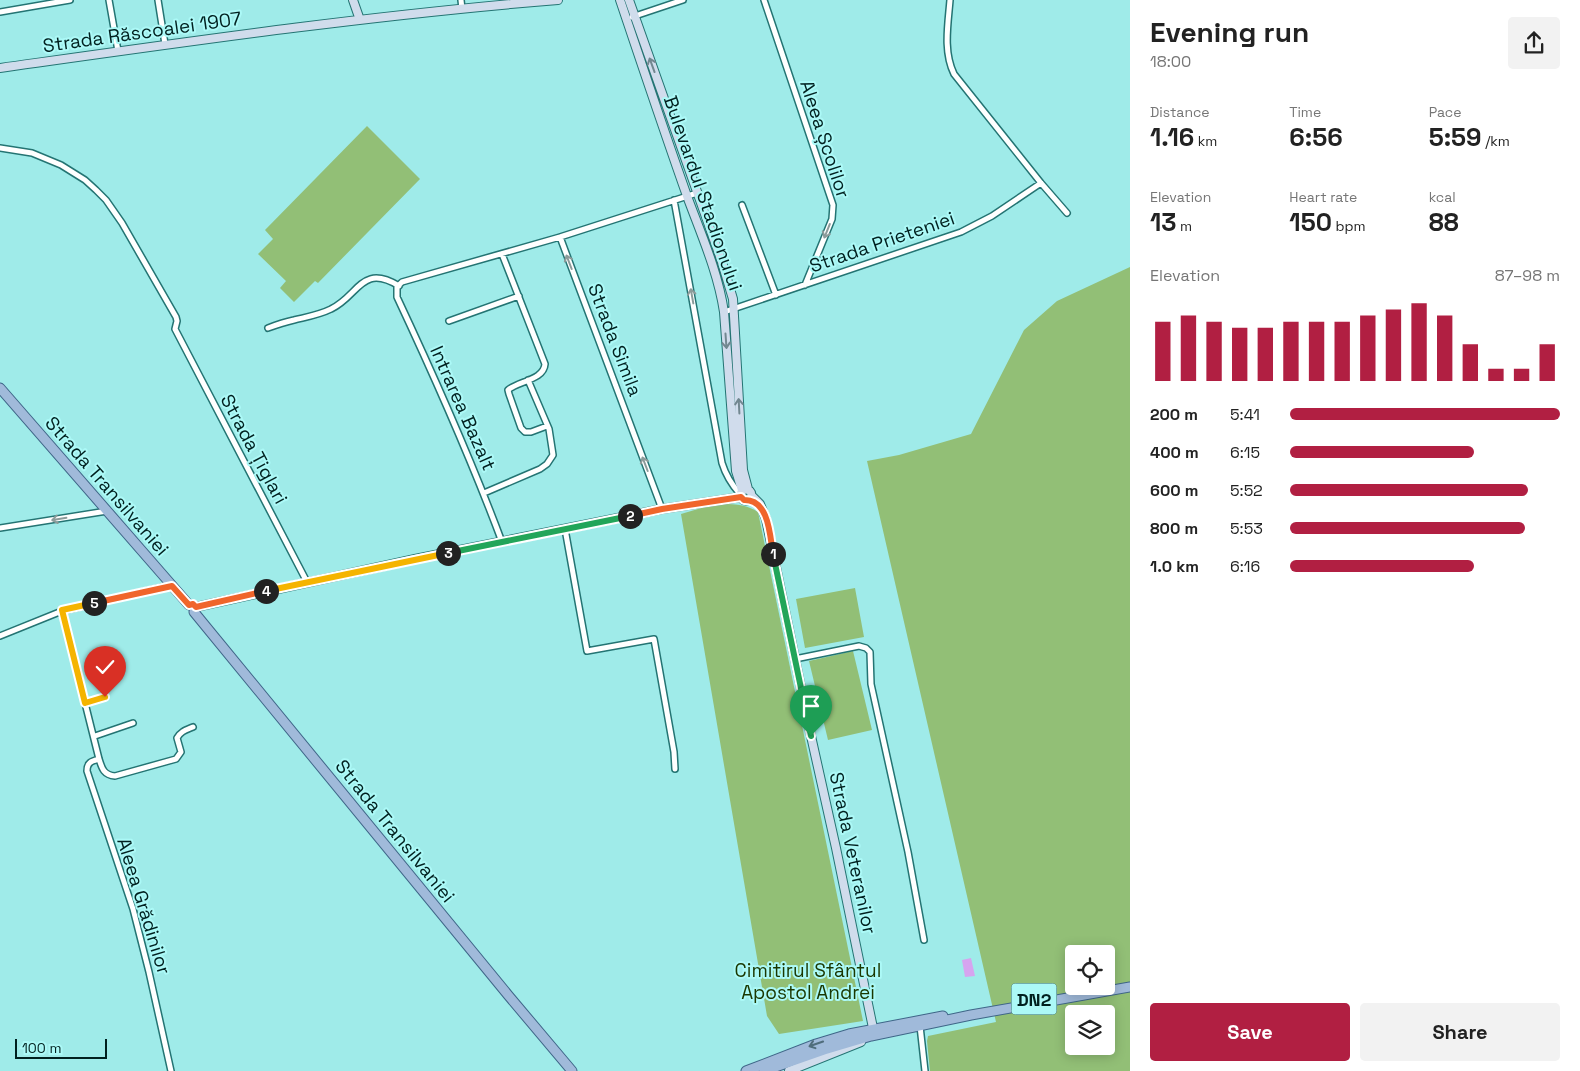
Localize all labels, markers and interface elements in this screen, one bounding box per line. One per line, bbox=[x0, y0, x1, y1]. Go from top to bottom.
street label: Strada Răscoalei 1907 bbox=[41, 6, 243, 58]
text: Evening run bbox=[1150, 14, 1309, 50]
button: share bbox=[1508, 17, 1560, 69]
text: 18:00 bbox=[1150, 51, 1191, 72]
one-way arrow bbox=[647, 58, 656, 73]
street label: Aleea Școlilor bbox=[794, 77, 856, 201]
street label: Bulevardul Stadionului bbox=[658, 92, 748, 294]
text: Distance bbox=[1150, 103, 1210, 121]
text: Time bbox=[1289, 103, 1321, 121]
text: Pace bbox=[1429, 103, 1461, 121]
text: 1.16 bbox=[1150, 121, 1194, 153]
text: 6:56 bbox=[1289, 121, 1343, 153]
text: 5:59 bbox=[1429, 121, 1482, 153]
text: km bbox=[1194, 132, 1217, 150]
text: /km bbox=[1482, 132, 1510, 150]
text: Elevation bbox=[1150, 188, 1211, 206]
text: Heart rate bbox=[1289, 188, 1357, 206]
text: kcal bbox=[1429, 188, 1456, 206]
street label: Strada Prieteniei bbox=[806, 205, 958, 279]
text: 13 bbox=[1150, 206, 1177, 238]
text: 150 bbox=[1289, 206, 1332, 238]
text: 88 bbox=[1429, 206, 1459, 238]
text: m bbox=[1177, 217, 1192, 235]
text: bpm bbox=[1332, 217, 1366, 235]
one-way arrow bbox=[821, 223, 831, 238]
one-way arrow bbox=[564, 255, 573, 271]
text: Elevation bbox=[1150, 265, 1220, 286]
text: 87–98 m bbox=[1495, 265, 1560, 286]
street label: Strada Simila bbox=[582, 280, 648, 400]
one-way arrow bbox=[686, 289, 696, 305]
one-way arrow bbox=[722, 332, 731, 348]
street label: Intrarea Bazalt bbox=[424, 342, 502, 474]
street label: Strada Țiglari bbox=[215, 390, 293, 508]
one-way arrow bbox=[734, 398, 743, 414]
text: 200 m bbox=[1150, 404, 1198, 425]
text: 5:41 bbox=[1230, 404, 1260, 425]
street label: Strada Transilvaniei bbox=[40, 411, 174, 561]
text: 400 m bbox=[1150, 442, 1199, 463]
text: 6:15 bbox=[1230, 442, 1260, 463]
one-way arrow bbox=[640, 456, 649, 472]
text: 600 m bbox=[1150, 480, 1198, 501]
text: 5:52 bbox=[1230, 480, 1263, 501]
pin: 2 bbox=[618, 504, 642, 528]
text: 2 bbox=[626, 507, 635, 525]
one-way arrow bbox=[51, 514, 67, 524]
text: 800 m bbox=[1150, 518, 1198, 539]
text: 5:53 bbox=[1230, 518, 1263, 539]
pin: 3 bbox=[436, 540, 460, 566]
pin: 1 bbox=[760, 542, 786, 566]
text: 3 bbox=[444, 544, 453, 562]
text: 1 bbox=[770, 545, 777, 563]
text: 1.0 km bbox=[1150, 556, 1199, 577]
text: 6:16 bbox=[1230, 556, 1260, 577]
pin: 4 bbox=[254, 578, 278, 604]
text: 4 bbox=[262, 582, 271, 600]
pin: 5 bbox=[82, 590, 106, 616]
text: 5 bbox=[90, 594, 99, 612]
pin bbox=[84, 646, 126, 697]
icon: check bbox=[91, 653, 119, 681]
pin bbox=[790, 685, 832, 736]
icon: arrive bbox=[797, 692, 825, 720]
street label: Strada Transilvaniei bbox=[330, 754, 460, 908]
street label: Strada Veteranilor bbox=[824, 770, 882, 936]
street label: Aleea Grădinilor bbox=[111, 835, 177, 977]
map controls bbox=[1065, 945, 1115, 1055]
button: locate bbox=[1065, 945, 1115, 995]
park label: Cimitirul Sfântul Apostol Andrei bbox=[735, 958, 881, 1005]
road number: DN2 bbox=[1012, 984, 1056, 1014]
button: Save bbox=[1150, 1003, 1350, 1061]
button: Share bbox=[1360, 1003, 1560, 1061]
button: layers bbox=[1065, 1005, 1115, 1055]
scale bar bbox=[15, 1036, 108, 1059]
text: 100 m bbox=[22, 1039, 61, 1057]
one-way arrow bbox=[808, 1040, 824, 1049]

